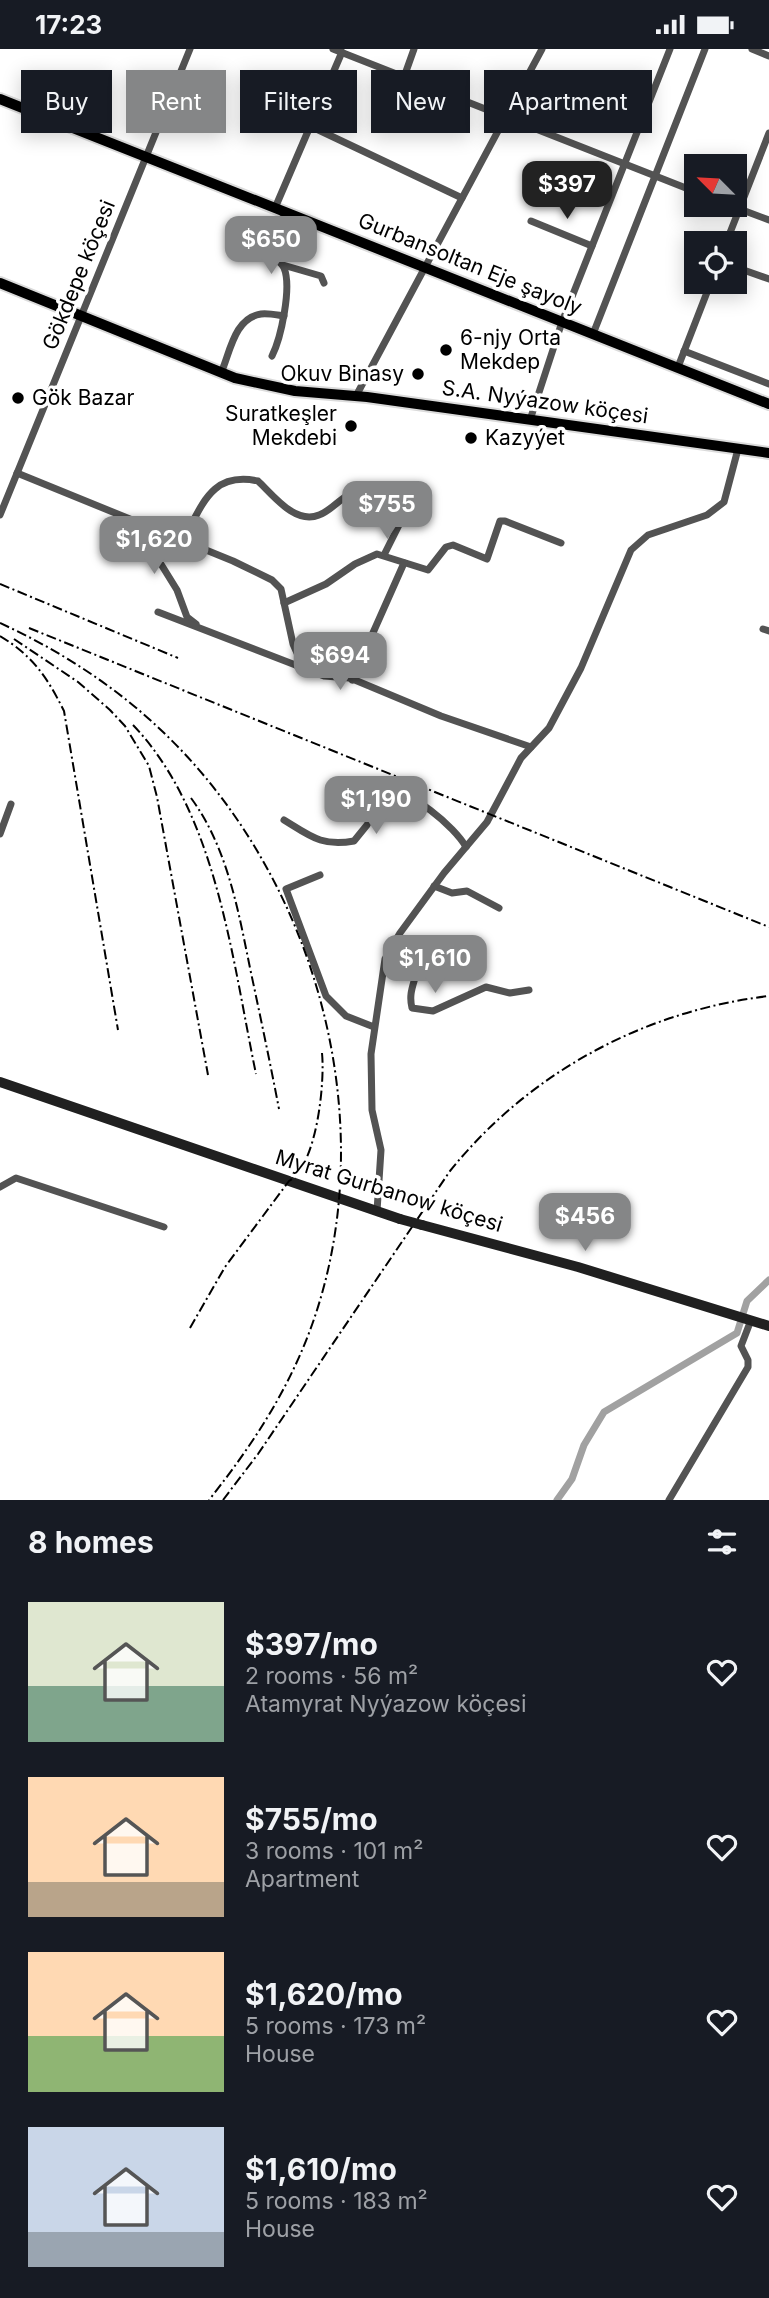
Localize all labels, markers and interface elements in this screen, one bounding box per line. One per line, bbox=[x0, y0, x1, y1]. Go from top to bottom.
text: 17:23 bbox=[35, 9, 102, 40]
chip: Buy bbox=[21, 70, 112, 133]
chip: Rent bbox=[126, 70, 226, 133]
chip: Filters bbox=[240, 70, 357, 133]
chip: New bbox=[371, 70, 470, 133]
chip: Apartment bbox=[484, 70, 652, 133]
north arrow bbox=[684, 154, 747, 217]
map controls bbox=[684, 154, 747, 294]
pin: $397 bbox=[526, 162, 608, 221]
text: $397 bbox=[538, 170, 596, 198]
street label: Gökdepe köçesi bbox=[37, 196, 120, 353]
street label: Gurbansoltan Eje şayoly bbox=[355, 207, 586, 320]
pin: $650 bbox=[230, 217, 312, 276]
text: $650 bbox=[241, 225, 301, 253]
button: locate bbox=[684, 231, 747, 294]
place label: 6-njy Orta Mekdep bbox=[460, 325, 561, 374]
marker: 6-njy Orta Mekdep bbox=[438, 342, 454, 358]
place label: Okuv Binasy bbox=[280, 361, 404, 386]
marker: Okuv Binasy bbox=[410, 366, 426, 382]
street label: S.A. Nyýazow köçesi bbox=[440, 375, 650, 428]
place label: Gök Bazar bbox=[32, 385, 135, 410]
marker: Gök Bazar bbox=[10, 390, 26, 406]
place label: Suratkeşler Mekdebi bbox=[225, 401, 337, 450]
marker: Suratkeşler Mekdebi bbox=[343, 418, 359, 434]
place label: Kazyýet bbox=[485, 425, 565, 450]
marker: Kazyýet bbox=[463, 430, 479, 446]
pin: $755 bbox=[346, 482, 428, 541]
text: $755 bbox=[358, 490, 416, 518]
pin: $1,620 bbox=[97, 517, 211, 576]
text: $1,620 bbox=[116, 525, 192, 553]
pin: $694 bbox=[299, 633, 381, 692]
text: $694 bbox=[310, 641, 370, 669]
pin: $1,190 bbox=[319, 777, 433, 836]
text: $1,190 bbox=[341, 785, 411, 813]
pin: $1,610 bbox=[378, 935, 492, 995]
text: $1,610 bbox=[399, 944, 471, 972]
street label: Myrat Gurbanow köçesi bbox=[273, 1144, 506, 1237]
pin: $456 bbox=[544, 1193, 626, 1253]
text: $456 bbox=[555, 1202, 615, 1230]
icon: filters bbox=[703, 1523, 741, 1561]
text: 8 homes bbox=[28, 1524, 154, 1560]
text: $397/mo bbox=[245, 1626, 378, 1662]
icon: home bbox=[84, 1630, 168, 1714]
icon: heart bbox=[703, 1653, 741, 1691]
text: 2 rooms · 56 m² bbox=[245, 1662, 418, 1690]
text: Atamyrat Nyýazow köçesi bbox=[245, 1690, 527, 1718]
text: $755/mo bbox=[245, 1801, 378, 1837]
icon: home bbox=[84, 1805, 168, 1889]
icon: heart bbox=[703, 1828, 741, 1866]
text: 3 rooms · 101 m² bbox=[245, 1837, 423, 1865]
text: Apartment bbox=[245, 1865, 359, 1893]
text: $1,620/mo bbox=[245, 1976, 403, 2012]
icon: home bbox=[84, 1980, 168, 2064]
icon: heart bbox=[703, 2003, 741, 2041]
text: 5 rooms · 173 m² bbox=[245, 2012, 426, 2040]
text: House bbox=[245, 2040, 315, 2068]
text: $1,610/mo bbox=[245, 2151, 397, 2187]
icon: home bbox=[84, 2155, 168, 2239]
icon: heart bbox=[703, 2178, 741, 2216]
text: 5 rooms · 183 m² bbox=[245, 2187, 428, 2215]
text: House bbox=[245, 2215, 315, 2243]

